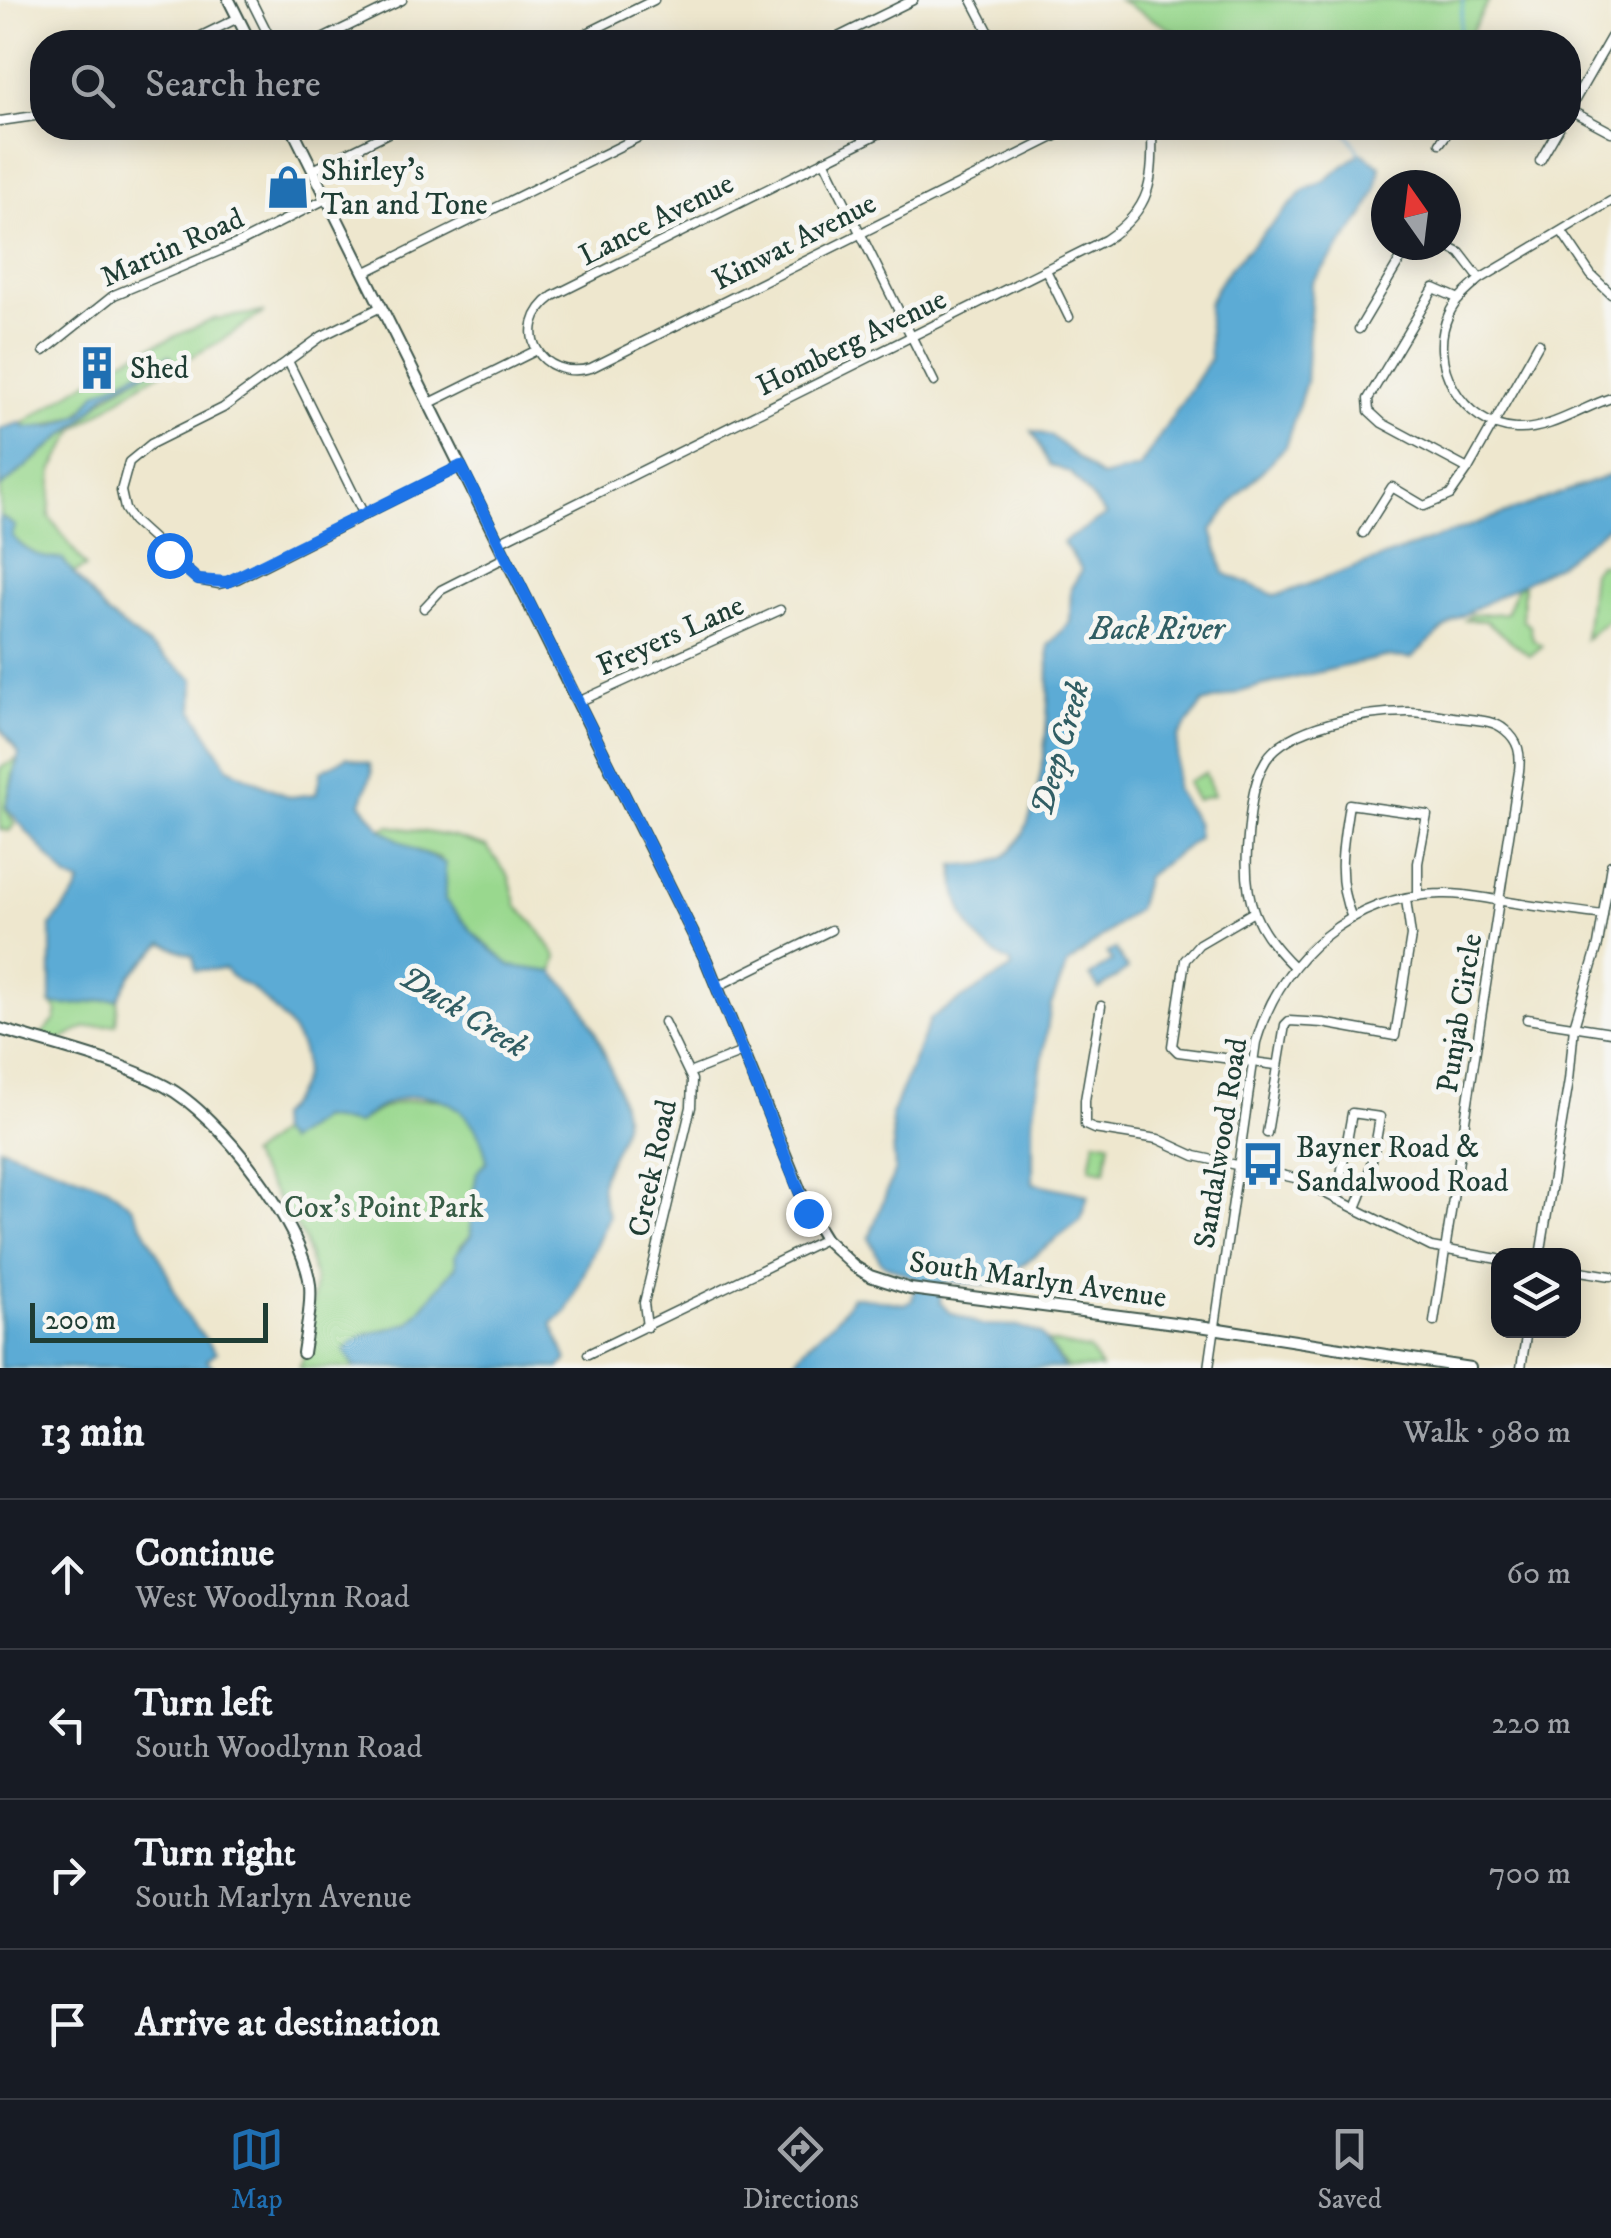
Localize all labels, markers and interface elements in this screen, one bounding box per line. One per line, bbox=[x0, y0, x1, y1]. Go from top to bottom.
search box bbox=[30, 30, 1581, 140]
icon: search bbox=[65, 58, 120, 113]
text: Search here bbox=[145, 61, 321, 109]
place label: Shirley's Tan and Tone bbox=[321, 153, 488, 224]
shop icon: Shirley's Tan and Tone bbox=[264, 163, 312, 211]
street label: Lance Avenue bbox=[573, 166, 740, 275]
north arrow bbox=[1371, 170, 1461, 260]
street label: Kinwat Avenue bbox=[707, 185, 883, 299]
street label: Martin Road bbox=[95, 200, 250, 296]
street label: Homberg Avenue bbox=[751, 281, 953, 405]
building icon: Shed bbox=[73, 344, 121, 392]
place label: Shed bbox=[130, 351, 189, 388]
route start bbox=[147, 533, 193, 579]
street label: Freyers Lane bbox=[591, 588, 750, 685]
water label: Back River bbox=[1089, 610, 1227, 650]
water label: Deep Creek bbox=[1023, 676, 1099, 820]
street label: Punjab Circle bbox=[1430, 931, 1491, 1096]
water label: Duck Creek bbox=[392, 958, 535, 1068]
street label: Sandalwood Road bbox=[1187, 1035, 1256, 1251]
street label: Creek Road bbox=[621, 1096, 686, 1240]
place label: Bayner Road & Sandalwood Road bbox=[1296, 1130, 1508, 1201]
bus stop icon: Bayner Road & Sandalwood Road bbox=[1239, 1140, 1287, 1188]
park label: Cox's Point Park bbox=[284, 1190, 484, 1227]
route end bbox=[786, 1191, 832, 1237]
street label: South Marlyn Avenue bbox=[907, 1244, 1169, 1317]
map controls bbox=[1491, 1248, 1581, 1338]
button: layers bbox=[1491, 1248, 1581, 1338]
scale bar bbox=[30, 1298, 268, 1342]
text: 200 m bbox=[45, 1303, 116, 1338]
text: 13 min bbox=[40, 1407, 144, 1459]
text: Walk · 980 m bbox=[1403, 1413, 1571, 1453]
text: Continue bbox=[135, 1530, 274, 1578]
icon: ahead bbox=[40, 1547, 95, 1602]
text: 60 m bbox=[1506, 1554, 1571, 1594]
text: West Woodlynn Road bbox=[135, 1578, 410, 1618]
text: Turn left bbox=[135, 1680, 273, 1728]
icon: left bbox=[40, 1697, 95, 1752]
text: 220 m bbox=[1491, 1704, 1571, 1744]
text: South Woodlynn Road bbox=[135, 1728, 422, 1768]
text: Turn right bbox=[135, 1830, 296, 1878]
icon: right bbox=[40, 1847, 95, 1902]
text: 700 m bbox=[1489, 1854, 1571, 1894]
text: South Marlyn Avenue bbox=[135, 1878, 412, 1918]
icon: arrive bbox=[40, 1997, 95, 2052]
text: Arrive at destination bbox=[135, 2000, 440, 2048]
tab: Map bbox=[229, 2122, 284, 2217]
tab: Directions bbox=[743, 2122, 859, 2217]
tab: Saved bbox=[1317, 2122, 1382, 2217]

